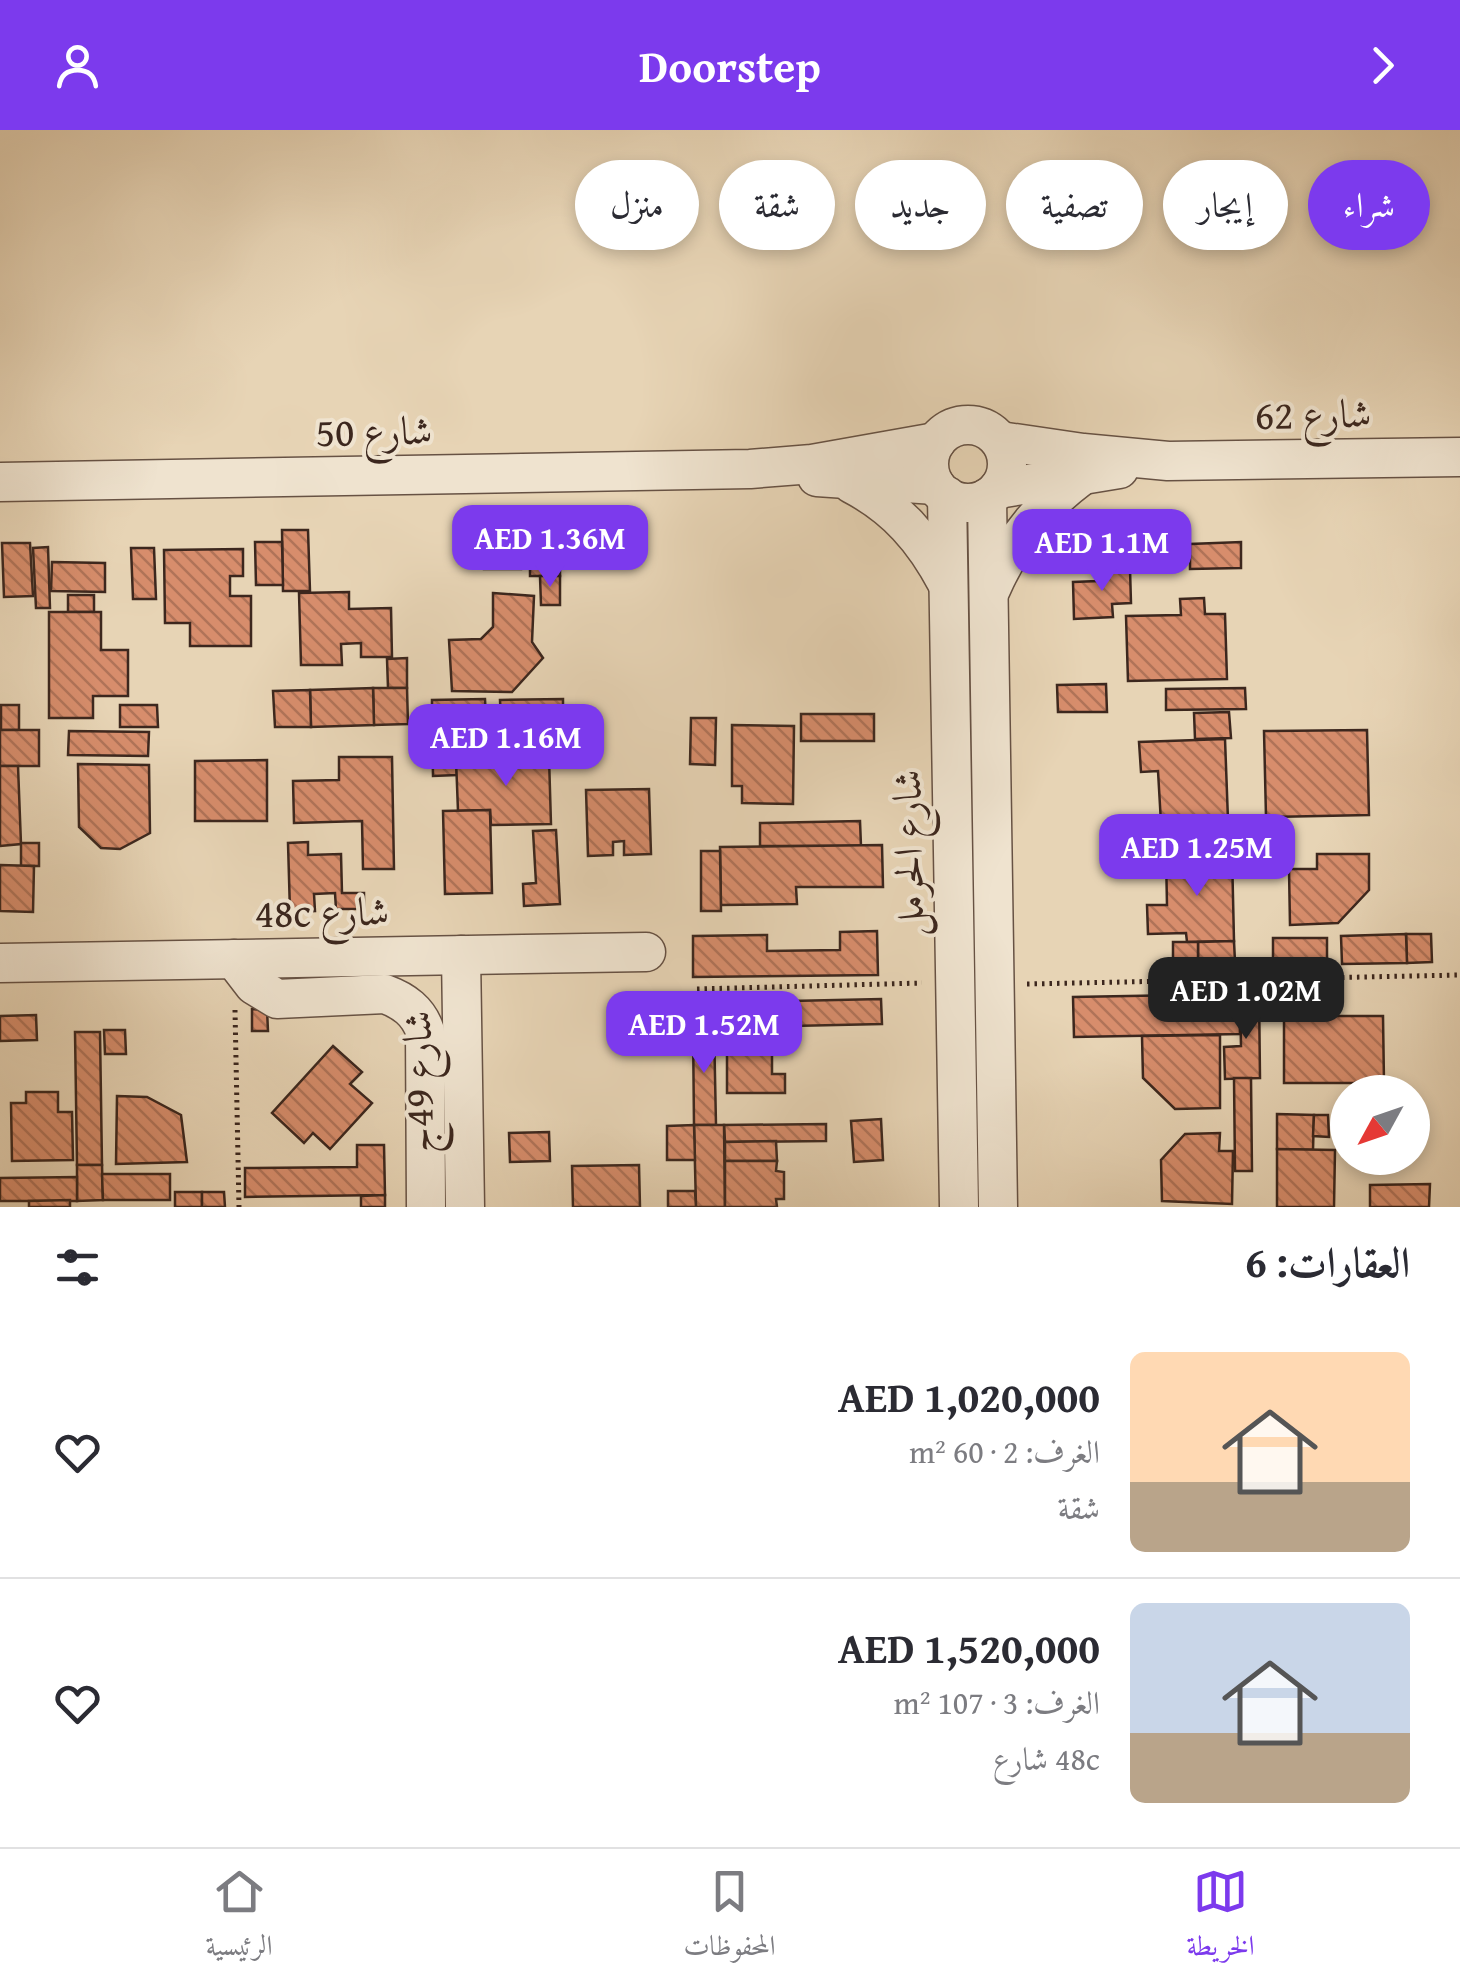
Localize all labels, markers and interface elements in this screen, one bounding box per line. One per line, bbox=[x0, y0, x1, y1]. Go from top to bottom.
text: Doorstep bbox=[639, 33, 821, 98]
icon: person bbox=[50, 38, 105, 93]
icon: forward bbox=[1355, 38, 1410, 93]
chip: منزل bbox=[575, 160, 699, 250]
chip: شقة bbox=[719, 160, 835, 250]
chip: جديد bbox=[855, 160, 986, 250]
chip: تصفية bbox=[1006, 160, 1143, 250]
chip: إيجار bbox=[1163, 160, 1288, 250]
chip: شراء bbox=[1308, 160, 1430, 250]
street label: شارع 62 bbox=[1254, 383, 1372, 449]
street label: شارع 50 bbox=[315, 400, 433, 466]
pin: AED 1.36M bbox=[436, 505, 664, 590]
pin: AED 1.1M bbox=[999, 509, 1205, 594]
text: AED 1.36M bbox=[474, 514, 626, 561]
text: AED 1.1M bbox=[1034, 518, 1170, 565]
pin: AED 1.16M bbox=[392, 704, 620, 789]
text: AED 1.16M bbox=[430, 713, 582, 760]
street label: شارع الحرمل bbox=[877, 769, 943, 937]
pin: AED 1.25M bbox=[1083, 814, 1311, 899]
text: AED 1.25M bbox=[1121, 823, 1273, 870]
street label: 48c شارع bbox=[254, 881, 390, 947]
pin: AED 1.02M bbox=[1132, 957, 1360, 1042]
text: AED 1.02M bbox=[1170, 966, 1322, 1013]
pin: AED 1.52M bbox=[590, 991, 818, 1076]
text: AED 1.52M bbox=[628, 1000, 780, 1047]
street label: شارع 49ج bbox=[387, 1010, 455, 1154]
north arrow bbox=[1330, 1075, 1430, 1175]
map controls bbox=[1330, 1075, 1430, 1175]
text: العقارات: 6 bbox=[1245, 1231, 1410, 1292]
icon: filters bbox=[50, 1240, 105, 1295]
text: AED 1,020,000 bbox=[838, 1366, 1100, 1427]
icon: home bbox=[1210, 1392, 1330, 1512]
icon: heart bbox=[50, 1425, 105, 1480]
text: الغرف: 2 · 60 m² bbox=[909, 1428, 1100, 1475]
text: شقة bbox=[1058, 1484, 1100, 1531]
text: AED 1,520,000 bbox=[838, 1617, 1100, 1678]
icon: home bbox=[1210, 1643, 1330, 1763]
icon: heart bbox=[50, 1676, 105, 1731]
text: الغرف: 3 · 107 m² bbox=[893, 1679, 1100, 1726]
text: 48c شارع bbox=[992, 1735, 1100, 1782]
tab: الرئيسية bbox=[205, 1864, 273, 1973]
tab: المحفوظات bbox=[683, 1864, 776, 1973]
tab: الخريطة bbox=[1186, 1864, 1255, 1973]

